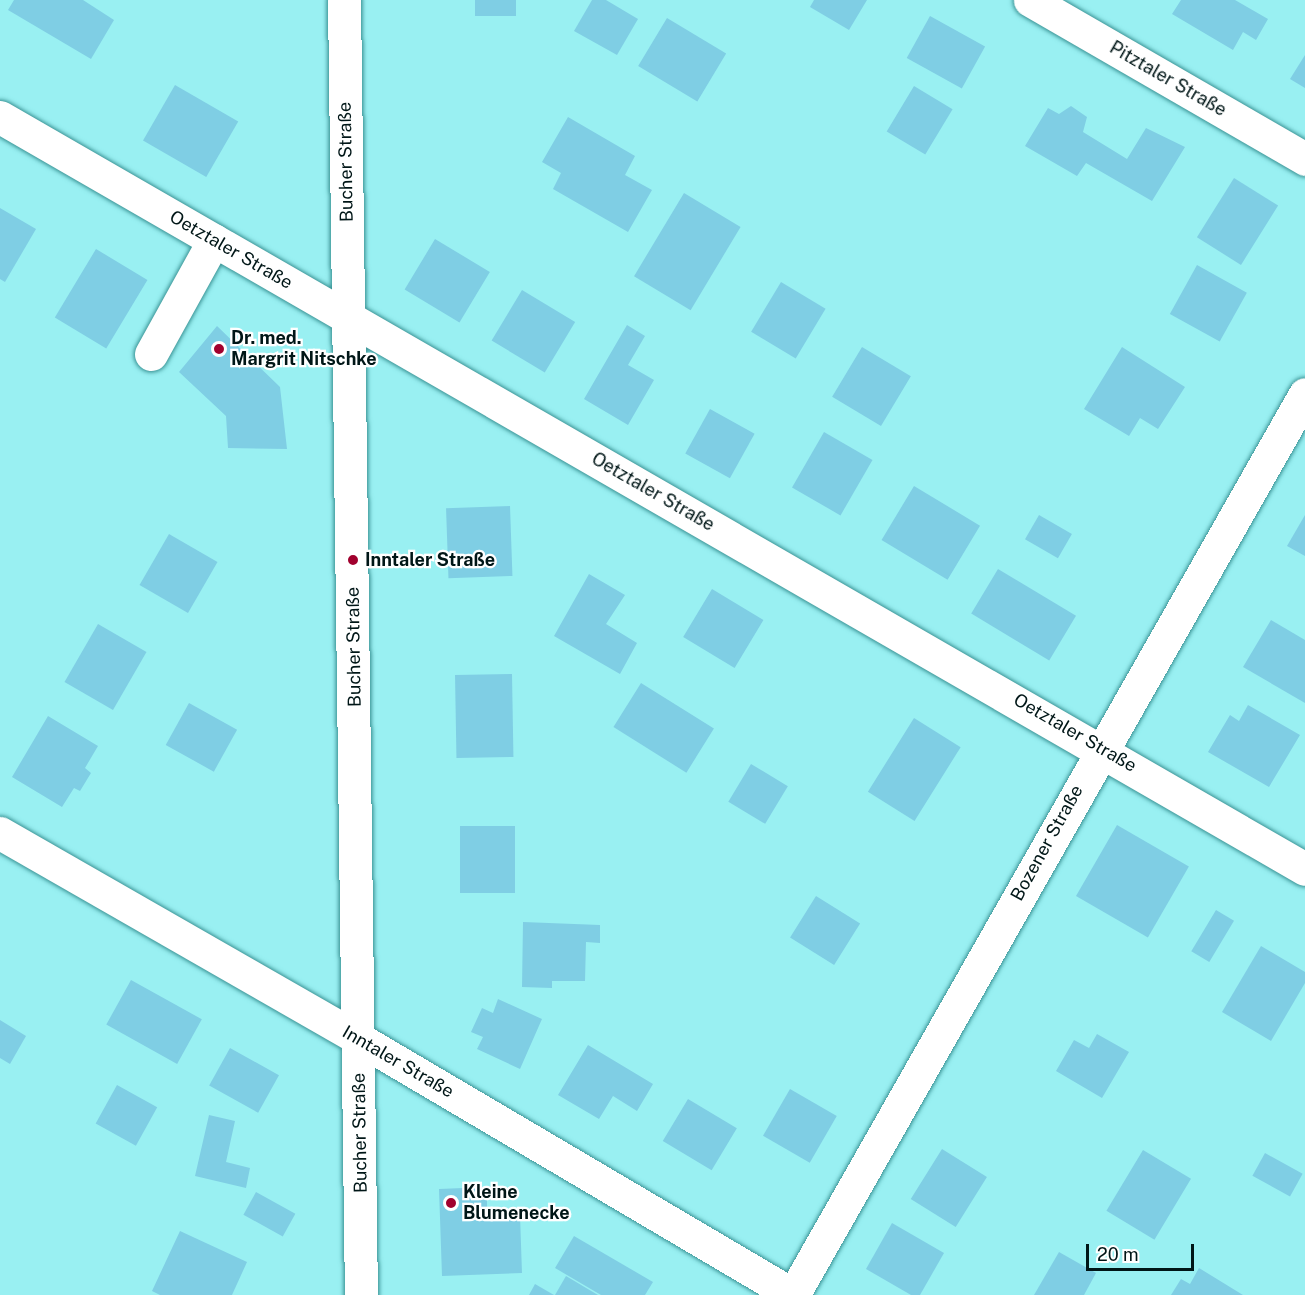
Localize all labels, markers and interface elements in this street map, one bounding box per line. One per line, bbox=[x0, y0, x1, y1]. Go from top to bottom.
street label: Pitztaler Straße bbox=[1106, 37, 1230, 121]
street label: Bucher Straße bbox=[334, 102, 358, 222]
street label: Oetztaler Straße bbox=[166, 206, 296, 294]
place label: Dr. med. Margrit Nitschke bbox=[231, 328, 377, 370]
marker: Dr. med. Margrit Nitschke bbox=[212, 342, 226, 356]
street label: Oetztaler Straße bbox=[588, 448, 718, 536]
place label: Inntaler Straße bbox=[365, 549, 495, 571]
marker: Inntaler Straße bbox=[346, 553, 360, 567]
street label: Bucher Straße bbox=[342, 587, 366, 707]
street label: Oetztaler Straße bbox=[1010, 689, 1140, 777]
street label: Bozener Straße bbox=[1006, 781, 1088, 905]
street label: Inntaler Straße bbox=[338, 1021, 458, 1103]
street label: Bucher Straße bbox=[348, 1073, 372, 1193]
place label: Kleine Blumenecke bbox=[463, 1182, 570, 1224]
marker: Kleine Blumenecke bbox=[444, 1196, 458, 1210]
scale bar bbox=[1089, 1232, 1197, 1270]
text: 20 m bbox=[1097, 1244, 1139, 1265]

